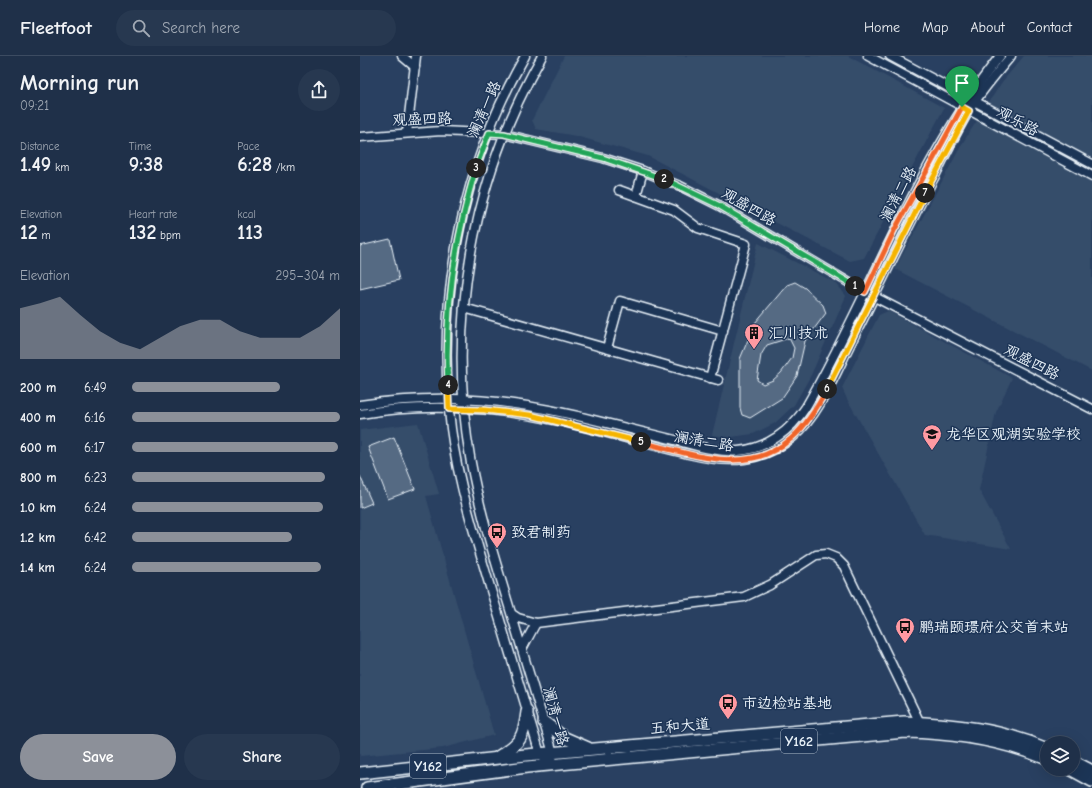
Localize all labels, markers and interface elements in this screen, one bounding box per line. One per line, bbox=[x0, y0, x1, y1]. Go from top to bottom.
search box bbox=[116, 10, 396, 46]
text: Fleetfoot bbox=[20, 17, 92, 39]
icon: search bbox=[130, 17, 152, 39]
text: Search here bbox=[162, 19, 240, 37]
text: Home bbox=[864, 19, 900, 36]
text: Map bbox=[922, 19, 948, 36]
text: About bbox=[970, 19, 1005, 36]
text: Contact bbox=[1027, 19, 1072, 36]
pin bbox=[945, 66, 979, 107]
button: share bbox=[298, 69, 340, 111]
text: Morning run bbox=[20, 70, 139, 96]
icon: arrive bbox=[951, 72, 973, 94]
street label: 澜清一路 bbox=[464, 78, 504, 140]
text: 09:21 bbox=[20, 98, 49, 113]
street label: 观乐路 bbox=[994, 102, 1042, 140]
street label: 观盛四路 bbox=[392, 109, 452, 129]
text: Distance bbox=[20, 140, 59, 153]
text: Time bbox=[129, 140, 152, 153]
text: Pace bbox=[237, 140, 260, 153]
text: 1.49 bbox=[20, 153, 51, 176]
text: 9:38 bbox=[129, 153, 163, 176]
text: 6:28 bbox=[237, 153, 272, 176]
pin: 3 bbox=[466, 158, 486, 178]
text: km bbox=[51, 161, 69, 174]
text: /km bbox=[272, 161, 295, 174]
text: 3 bbox=[473, 161, 479, 174]
street label: 澜清二路 bbox=[876, 163, 920, 225]
pin: 2 bbox=[654, 169, 674, 189]
text: 2 bbox=[661, 172, 667, 185]
pin: 7 bbox=[915, 183, 935, 203]
street label: 观盛四路 bbox=[719, 184, 779, 230]
text: 7 bbox=[923, 186, 927, 199]
text: Elevation bbox=[20, 208, 62, 221]
text: Heart rate bbox=[129, 208, 177, 221]
text: kcal bbox=[237, 208, 256, 221]
text: 12 bbox=[20, 221, 38, 244]
text: 132 bbox=[129, 221, 156, 244]
text: 113 bbox=[237, 221, 263, 244]
text: m bbox=[38, 229, 51, 242]
text: bpm bbox=[156, 229, 181, 242]
text: Elevation bbox=[20, 268, 70, 283]
text: 295–304 m bbox=[276, 268, 340, 283]
pin: 1 bbox=[845, 276, 865, 296]
text: 1 bbox=[853, 279, 857, 292]
building icon: 汇川技术 bbox=[743, 322, 765, 350]
place label: 汇川技术 bbox=[768, 324, 828, 342]
street label: 观盛四路 bbox=[1001, 340, 1063, 384]
pin: 4 bbox=[438, 375, 458, 395]
text: 4 bbox=[445, 378, 451, 391]
pin: 6 bbox=[817, 379, 837, 399]
text: 200 m bbox=[20, 380, 56, 395]
text: 6:49 bbox=[84, 380, 107, 395]
text: 6 bbox=[824, 382, 830, 395]
text: 400 m bbox=[20, 410, 56, 425]
text: 6:16 bbox=[84, 410, 106, 425]
school or university icon: 龙华区观湖实验学校 bbox=[921, 423, 943, 451]
place label: 龙华区观湖实验学校 bbox=[946, 425, 1081, 443]
street label: 澜清二路 bbox=[673, 427, 735, 455]
pin: 5 bbox=[631, 432, 651, 452]
text: 5 bbox=[638, 435, 644, 448]
text: 600 m bbox=[20, 440, 57, 455]
text: 6:17 bbox=[84, 440, 105, 455]
text: 800 m bbox=[20, 470, 57, 485]
text: 6:23 bbox=[84, 470, 107, 485]
text: 1.0 km bbox=[20, 500, 56, 515]
text: 6:24 bbox=[84, 500, 106, 515]
bus stop icon: 致君制药 bbox=[486, 521, 508, 549]
place label: 致君制药 bbox=[511, 523, 571, 541]
text: 1.2 km bbox=[20, 530, 55, 545]
text: 6:42 bbox=[84, 530, 107, 545]
text: 1.4 km bbox=[20, 560, 55, 575]
text: 6:24 bbox=[84, 560, 106, 575]
bus stop icon: 鹏瑞颐璟府公交首末站 bbox=[894, 616, 916, 644]
place label: 鹏瑞颐璟府公交首末站 bbox=[919, 618, 1069, 636]
street label: 澜清一路 bbox=[540, 685, 572, 747]
bus stop icon: 市边检站基地 bbox=[717, 692, 739, 720]
place label: 市边检站基地 bbox=[742, 694, 832, 712]
street label: 五和大道 bbox=[649, 714, 711, 738]
road number: Y162 bbox=[781, 729, 817, 753]
button: Save bbox=[20, 734, 176, 780]
button: Share bbox=[184, 734, 340, 780]
map controls bbox=[1040, 736, 1080, 776]
button: layers bbox=[1040, 736, 1080, 776]
road number: Y162 bbox=[410, 754, 446, 778]

